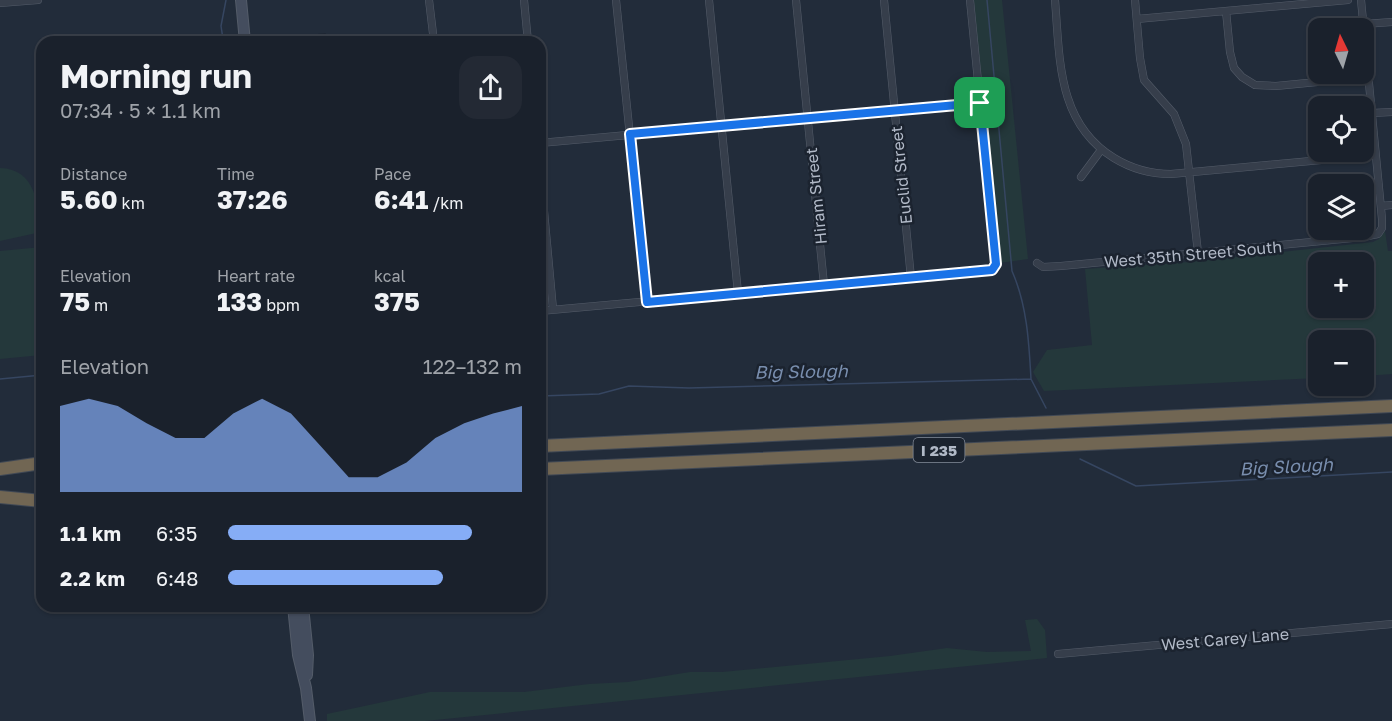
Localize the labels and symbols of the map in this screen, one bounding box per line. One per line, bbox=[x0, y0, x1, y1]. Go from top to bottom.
north arrow bbox=[1308, 18, 1374, 84]
pin bbox=[954, 77, 1005, 128]
street label: Euclid Street bbox=[886, 125, 916, 225]
street label: Hiram Street bbox=[801, 147, 831, 245]
street label: West 35th Street South bbox=[1103, 236, 1283, 272]
water label: Big Slough bbox=[754, 359, 849, 383]
road number: I 235 bbox=[914, 438, 964, 462]
water label: Big Slough bbox=[1239, 453, 1334, 479]
street label: West Carey Lane bbox=[1160, 623, 1290, 655]

